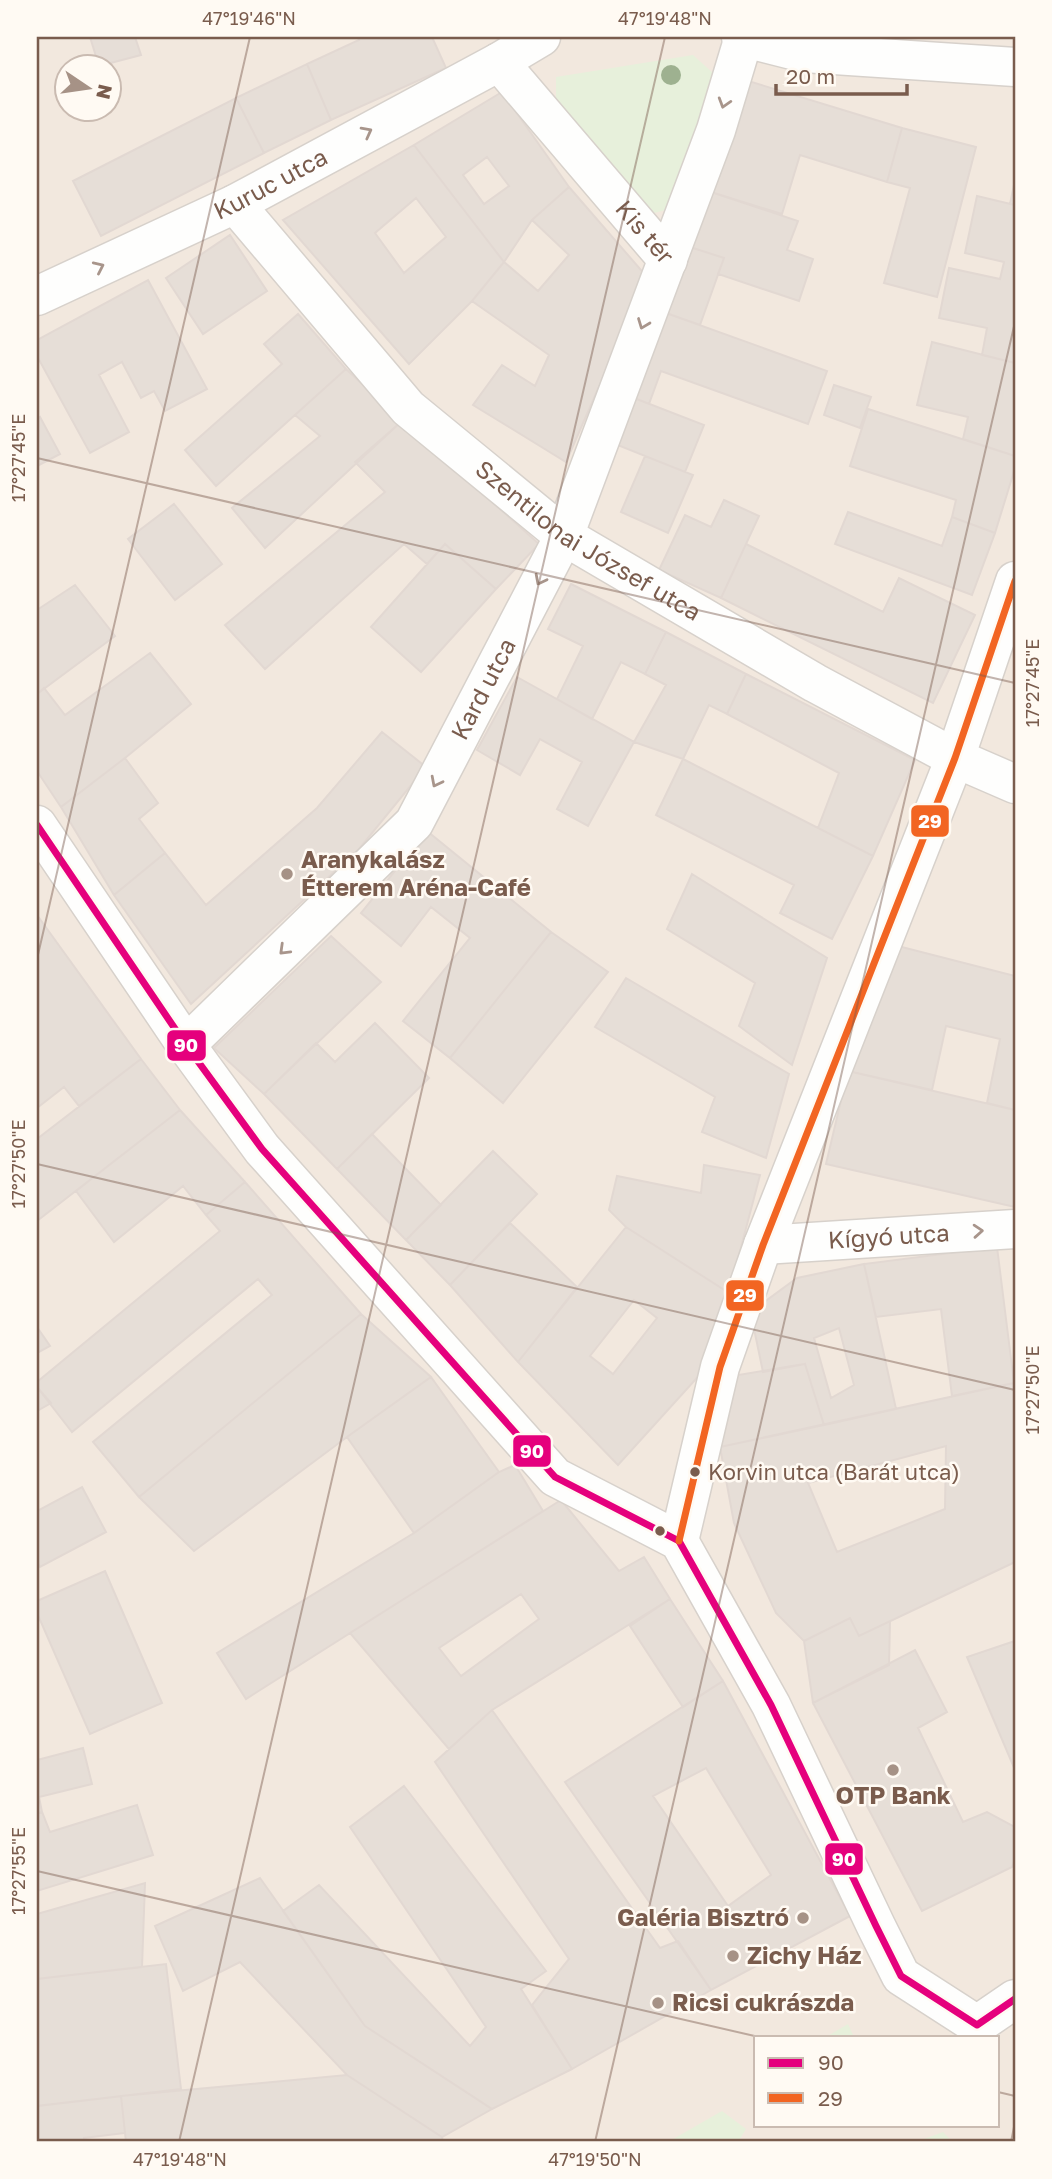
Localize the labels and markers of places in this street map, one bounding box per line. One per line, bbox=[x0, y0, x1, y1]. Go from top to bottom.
place label: Aranykalász Étterem Aréna-Café bbox=[301, 844, 531, 901]
marker: Aranykalász Étterem Aréna-Café bbox=[279, 866, 295, 882]
place label: Korvin utca (Barát utca) bbox=[708, 1458, 960, 1485]
marker: Korvin utca (Barát utca) bbox=[688, 1465, 702, 1479]
unlabelled marker bbox=[653, 1524, 667, 1538]
marker: OTP Bank bbox=[885, 1762, 901, 1778]
place label: OTP Bank bbox=[835, 1780, 951, 1809]
place label: Galéria Bisztró bbox=[617, 1902, 789, 1931]
marker: Galéria Bisztró bbox=[795, 1910, 811, 1926]
place label: Zichy Ház bbox=[747, 1940, 861, 1969]
marker: Zichy Ház bbox=[725, 1948, 741, 1964]
place label: Ricsi cukrászda bbox=[672, 1987, 854, 2016]
marker: Ricsi cukrászda bbox=[650, 1995, 666, 2011]

